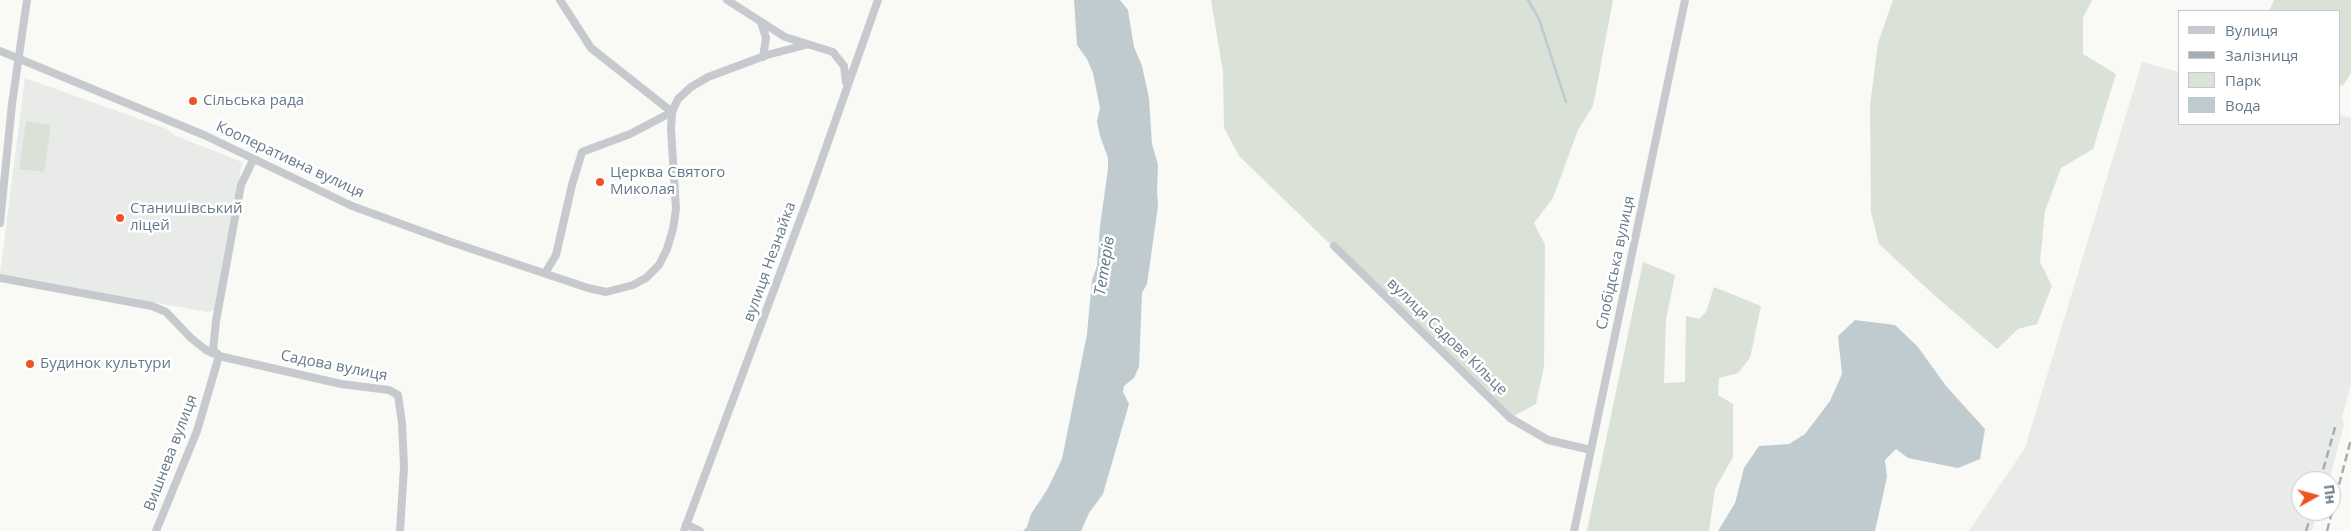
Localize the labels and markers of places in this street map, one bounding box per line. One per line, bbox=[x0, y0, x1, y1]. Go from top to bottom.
place label: Сільська рада bbox=[203, 92, 304, 110]
marker: Сільська рада bbox=[187, 95, 199, 107]
place label: Церква Святого Миколая bbox=[610, 164, 725, 199]
marker: Церква Святого Миколая bbox=[594, 176, 606, 188]
place label: Станишівський ліцей bbox=[130, 200, 242, 235]
marker: Станишівський ліцей bbox=[114, 212, 126, 224]
place label: Будинок культури bbox=[40, 355, 171, 373]
marker: Будинок культури bbox=[24, 358, 36, 370]

